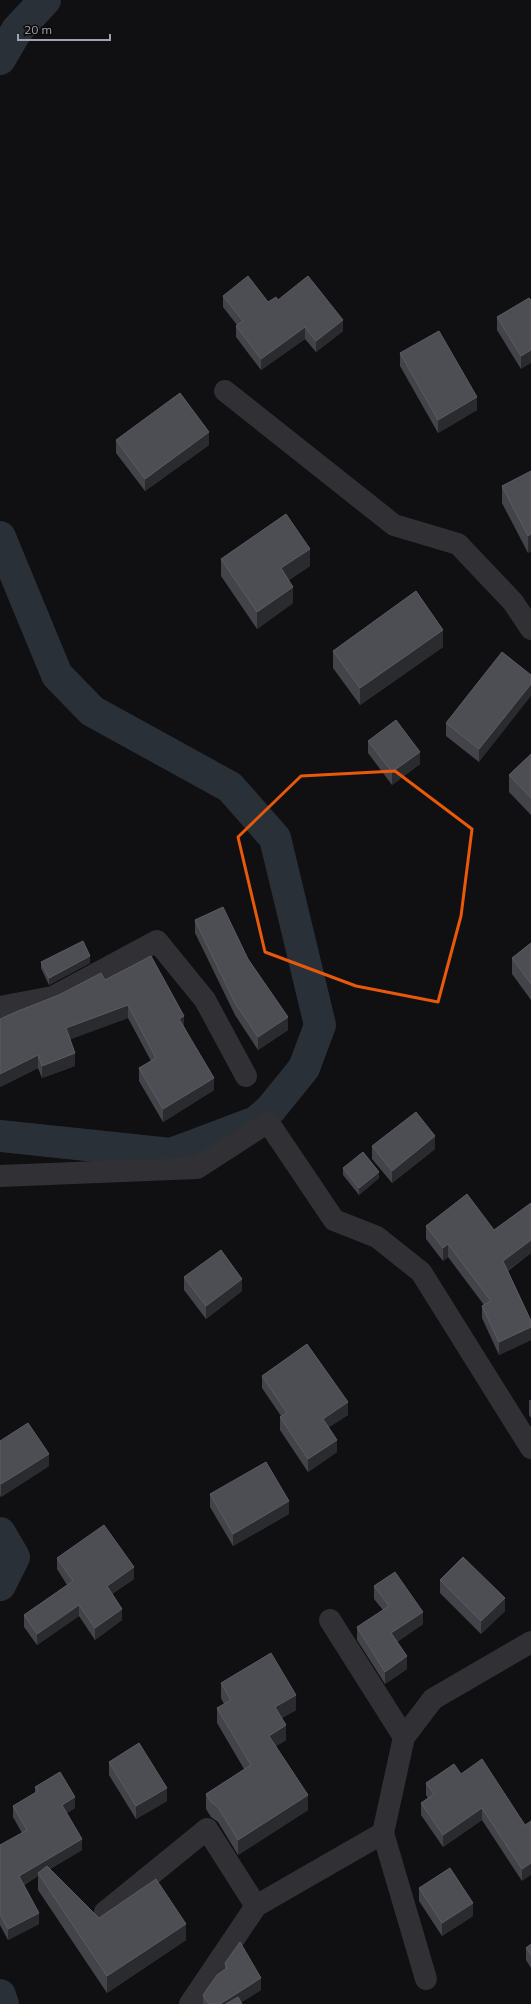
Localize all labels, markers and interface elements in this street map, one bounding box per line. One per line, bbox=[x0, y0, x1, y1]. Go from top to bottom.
scale bar bbox=[18, 16, 110, 42]
text: 20 m bbox=[24, 22, 52, 37]

